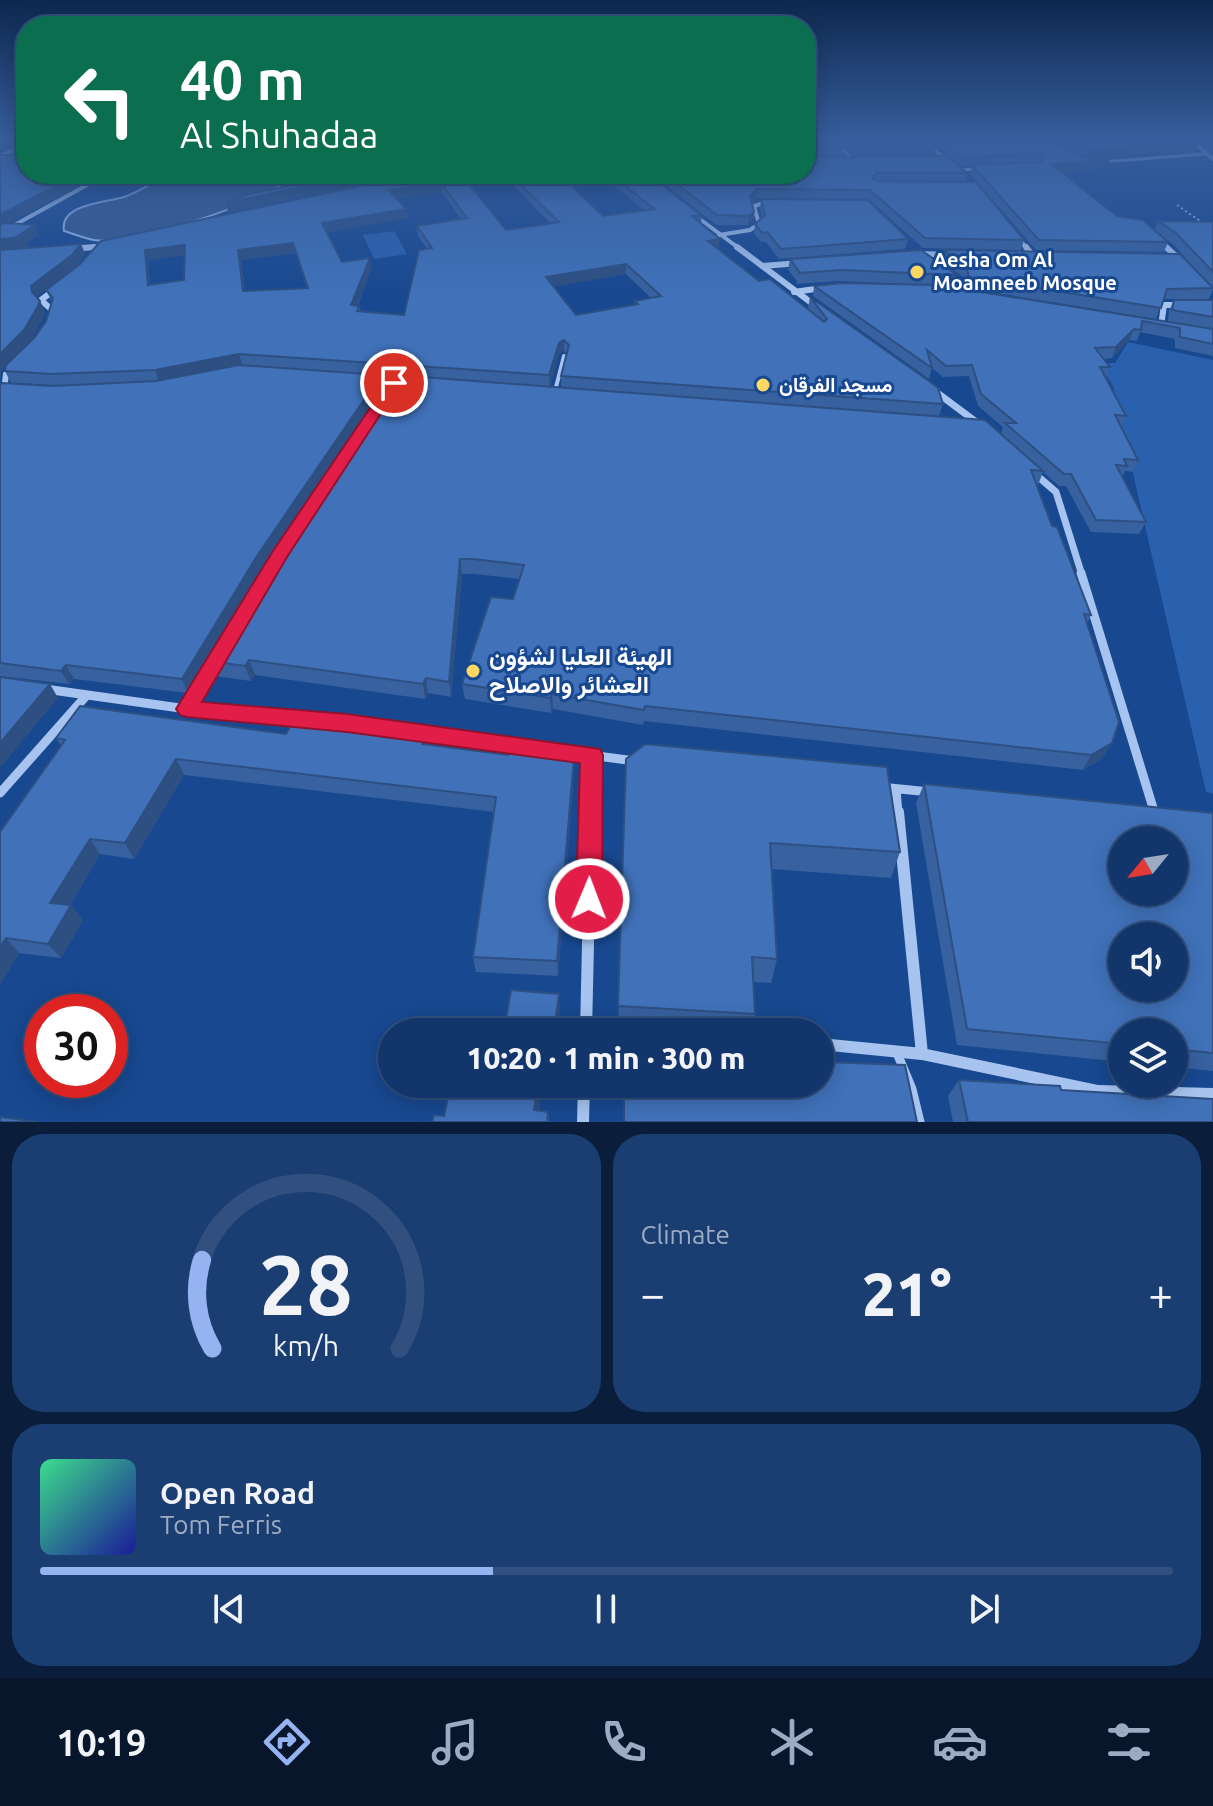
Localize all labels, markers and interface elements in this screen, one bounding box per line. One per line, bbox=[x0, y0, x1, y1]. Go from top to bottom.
icon: left bbox=[48, 48, 152, 152]
text: 40 m bbox=[180, 48, 305, 111]
text: Al Shuhadaa bbox=[180, 114, 378, 155]
place label: Aesha Om Al Moamneeb Mosque bbox=[933, 248, 1117, 294]
marker: Aesha Om Al Moamneeb Mosque bbox=[908, 263, 926, 281]
pin bbox=[360, 349, 428, 417]
icon: arrive bbox=[372, 361, 416, 405]
place label: مسجد الفرقان bbox=[779, 373, 893, 398]
marker: مسجد الفرقان bbox=[754, 376, 772, 394]
place label: الهيئة العليا لشؤون العشائر والاصلاح bbox=[489, 643, 672, 701]
marker: الهيئة العليا لشؤون العشائر والاصلاح bbox=[464, 662, 482, 680]
north arrow bbox=[1108, 826, 1188, 906]
map controls bbox=[1108, 826, 1188, 1098]
position arrow bbox=[547, 857, 631, 941]
button: sound bbox=[1108, 922, 1188, 1002]
speed limit sign: 30 bbox=[24, 994, 128, 1098]
button: layers bbox=[1108, 1018, 1188, 1098]
text: 10:20 · 1 min · 300 m bbox=[467, 1041, 745, 1075]
text: Climate bbox=[641, 1220, 730, 1249]
text: 28 bbox=[259, 1237, 353, 1331]
text: 21° bbox=[862, 1260, 951, 1327]
text: − bbox=[641, 1269, 665, 1318]
text: + bbox=[1148, 1269, 1173, 1318]
text: km/h bbox=[273, 1329, 339, 1361]
text: Open Road bbox=[160, 1476, 315, 1510]
text: Tom Ferris bbox=[160, 1510, 282, 1539]
icon: previous bbox=[207, 1587, 251, 1631]
icon: pause bbox=[584, 1587, 628, 1631]
icon: next bbox=[962, 1587, 1006, 1631]
icon: directions bbox=[259, 1714, 315, 1770]
icon: music bbox=[427, 1714, 483, 1770]
icon: phone bbox=[596, 1714, 652, 1770]
icon: climate bbox=[764, 1714, 820, 1770]
icon: car bbox=[932, 1714, 988, 1770]
icon: filters bbox=[1101, 1714, 1157, 1770]
text: 10:19 bbox=[56, 1722, 146, 1763]

